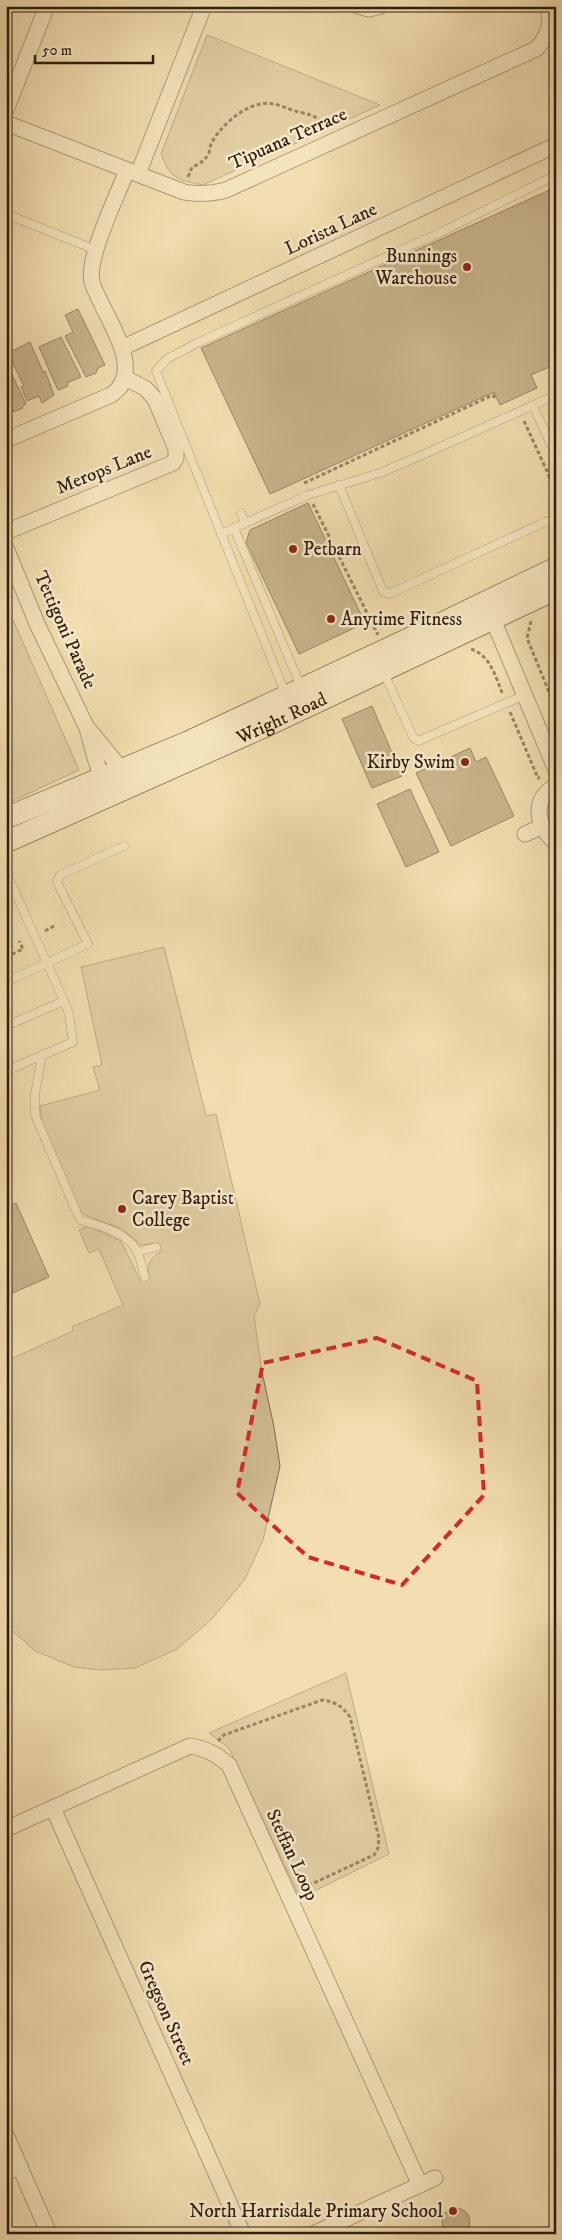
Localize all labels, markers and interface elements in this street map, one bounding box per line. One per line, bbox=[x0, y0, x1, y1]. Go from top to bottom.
scale bar bbox=[35, 32, 152, 64]
text: 50 m bbox=[42, 41, 72, 60]
street label: Tipuana Terrace bbox=[225, 103, 351, 175]
street label: Lorista Lane bbox=[281, 198, 381, 260]
place label: Bunnings Warehouse bbox=[374, 245, 457, 290]
marker: Bunnings Warehouse bbox=[461, 261, 473, 273]
street label: Merops Lane bbox=[53, 440, 155, 500]
place label: Petbarn bbox=[303, 538, 362, 561]
marker: Petbarn bbox=[287, 543, 299, 555]
street label: Tettigoni Parade bbox=[29, 568, 101, 693]
place label: Anytime Fitness bbox=[341, 608, 462, 631]
marker: Anytime Fitness bbox=[325, 613, 337, 625]
street label: Wright Road bbox=[232, 687, 331, 750]
place label: Kirby Swim bbox=[367, 751, 455, 774]
marker: Kirby Swim bbox=[459, 756, 471, 768]
place label: Carey Baptist College bbox=[132, 1187, 234, 1232]
marker: Carey Baptist College bbox=[116, 1203, 128, 1215]
street label: Steffan Loop bbox=[261, 1806, 323, 1904]
street label: Gregson Street bbox=[133, 1957, 199, 2069]
place label: North Harrisdale Primary School bbox=[189, 2200, 443, 2223]
marker: North Harrisdale Primary School bbox=[447, 2205, 459, 2217]

